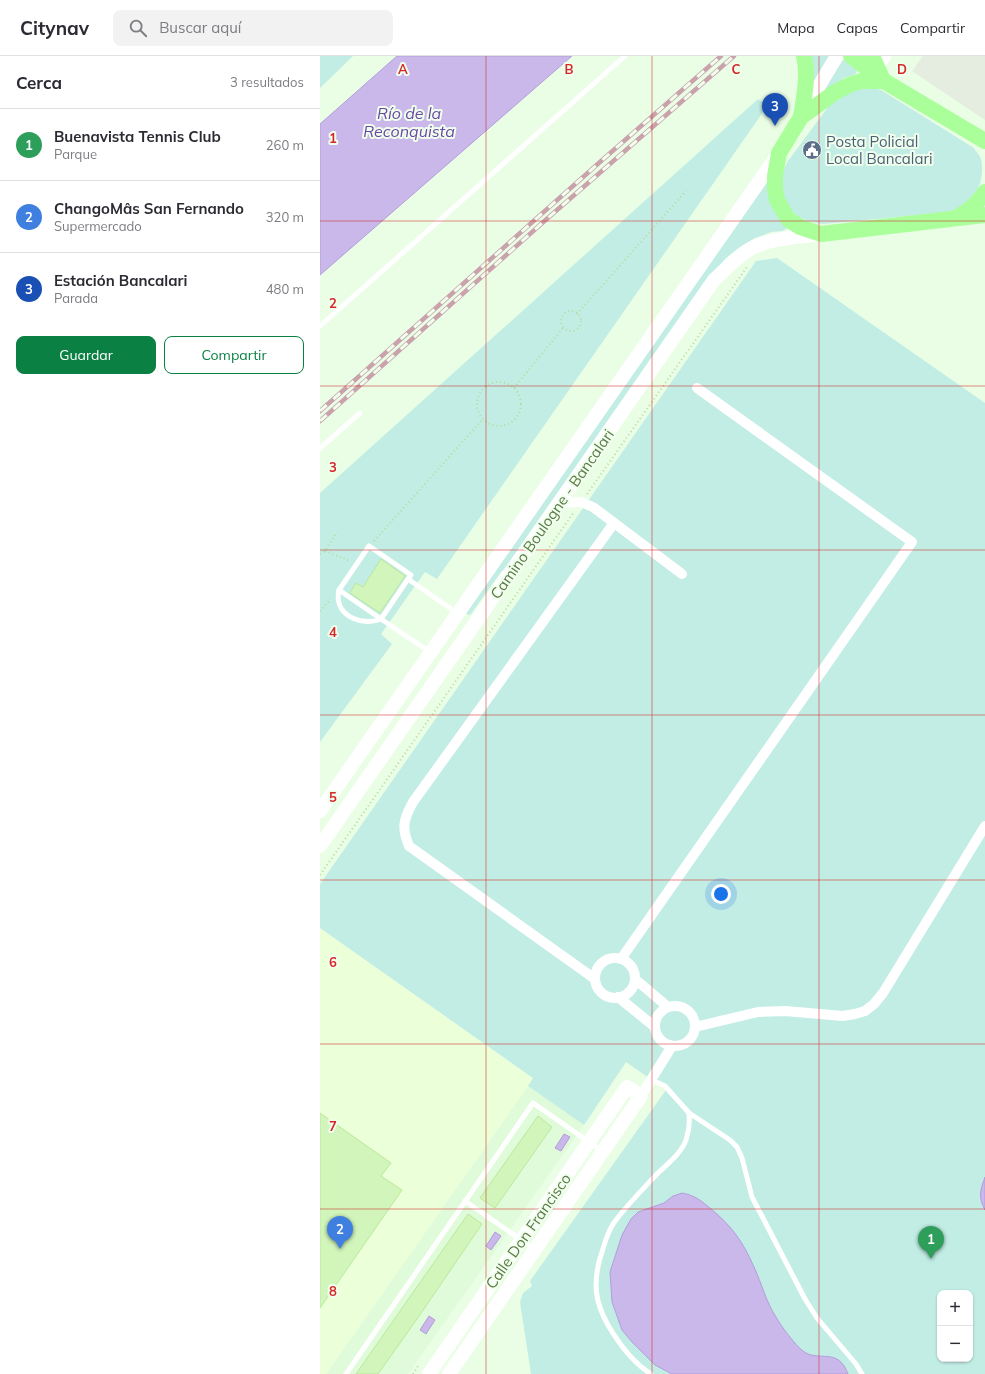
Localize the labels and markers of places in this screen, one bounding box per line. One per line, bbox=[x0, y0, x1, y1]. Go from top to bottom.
pin: 3 bbox=[762, 93, 788, 126]
place label: Posta Policial Local Bancalari bbox=[826, 132, 932, 168]
public building icon: Posta Policial Local Bancalari bbox=[801, 139, 823, 161]
pin: 2 bbox=[327, 1216, 353, 1249]
pin: 1 bbox=[918, 1226, 944, 1259]

